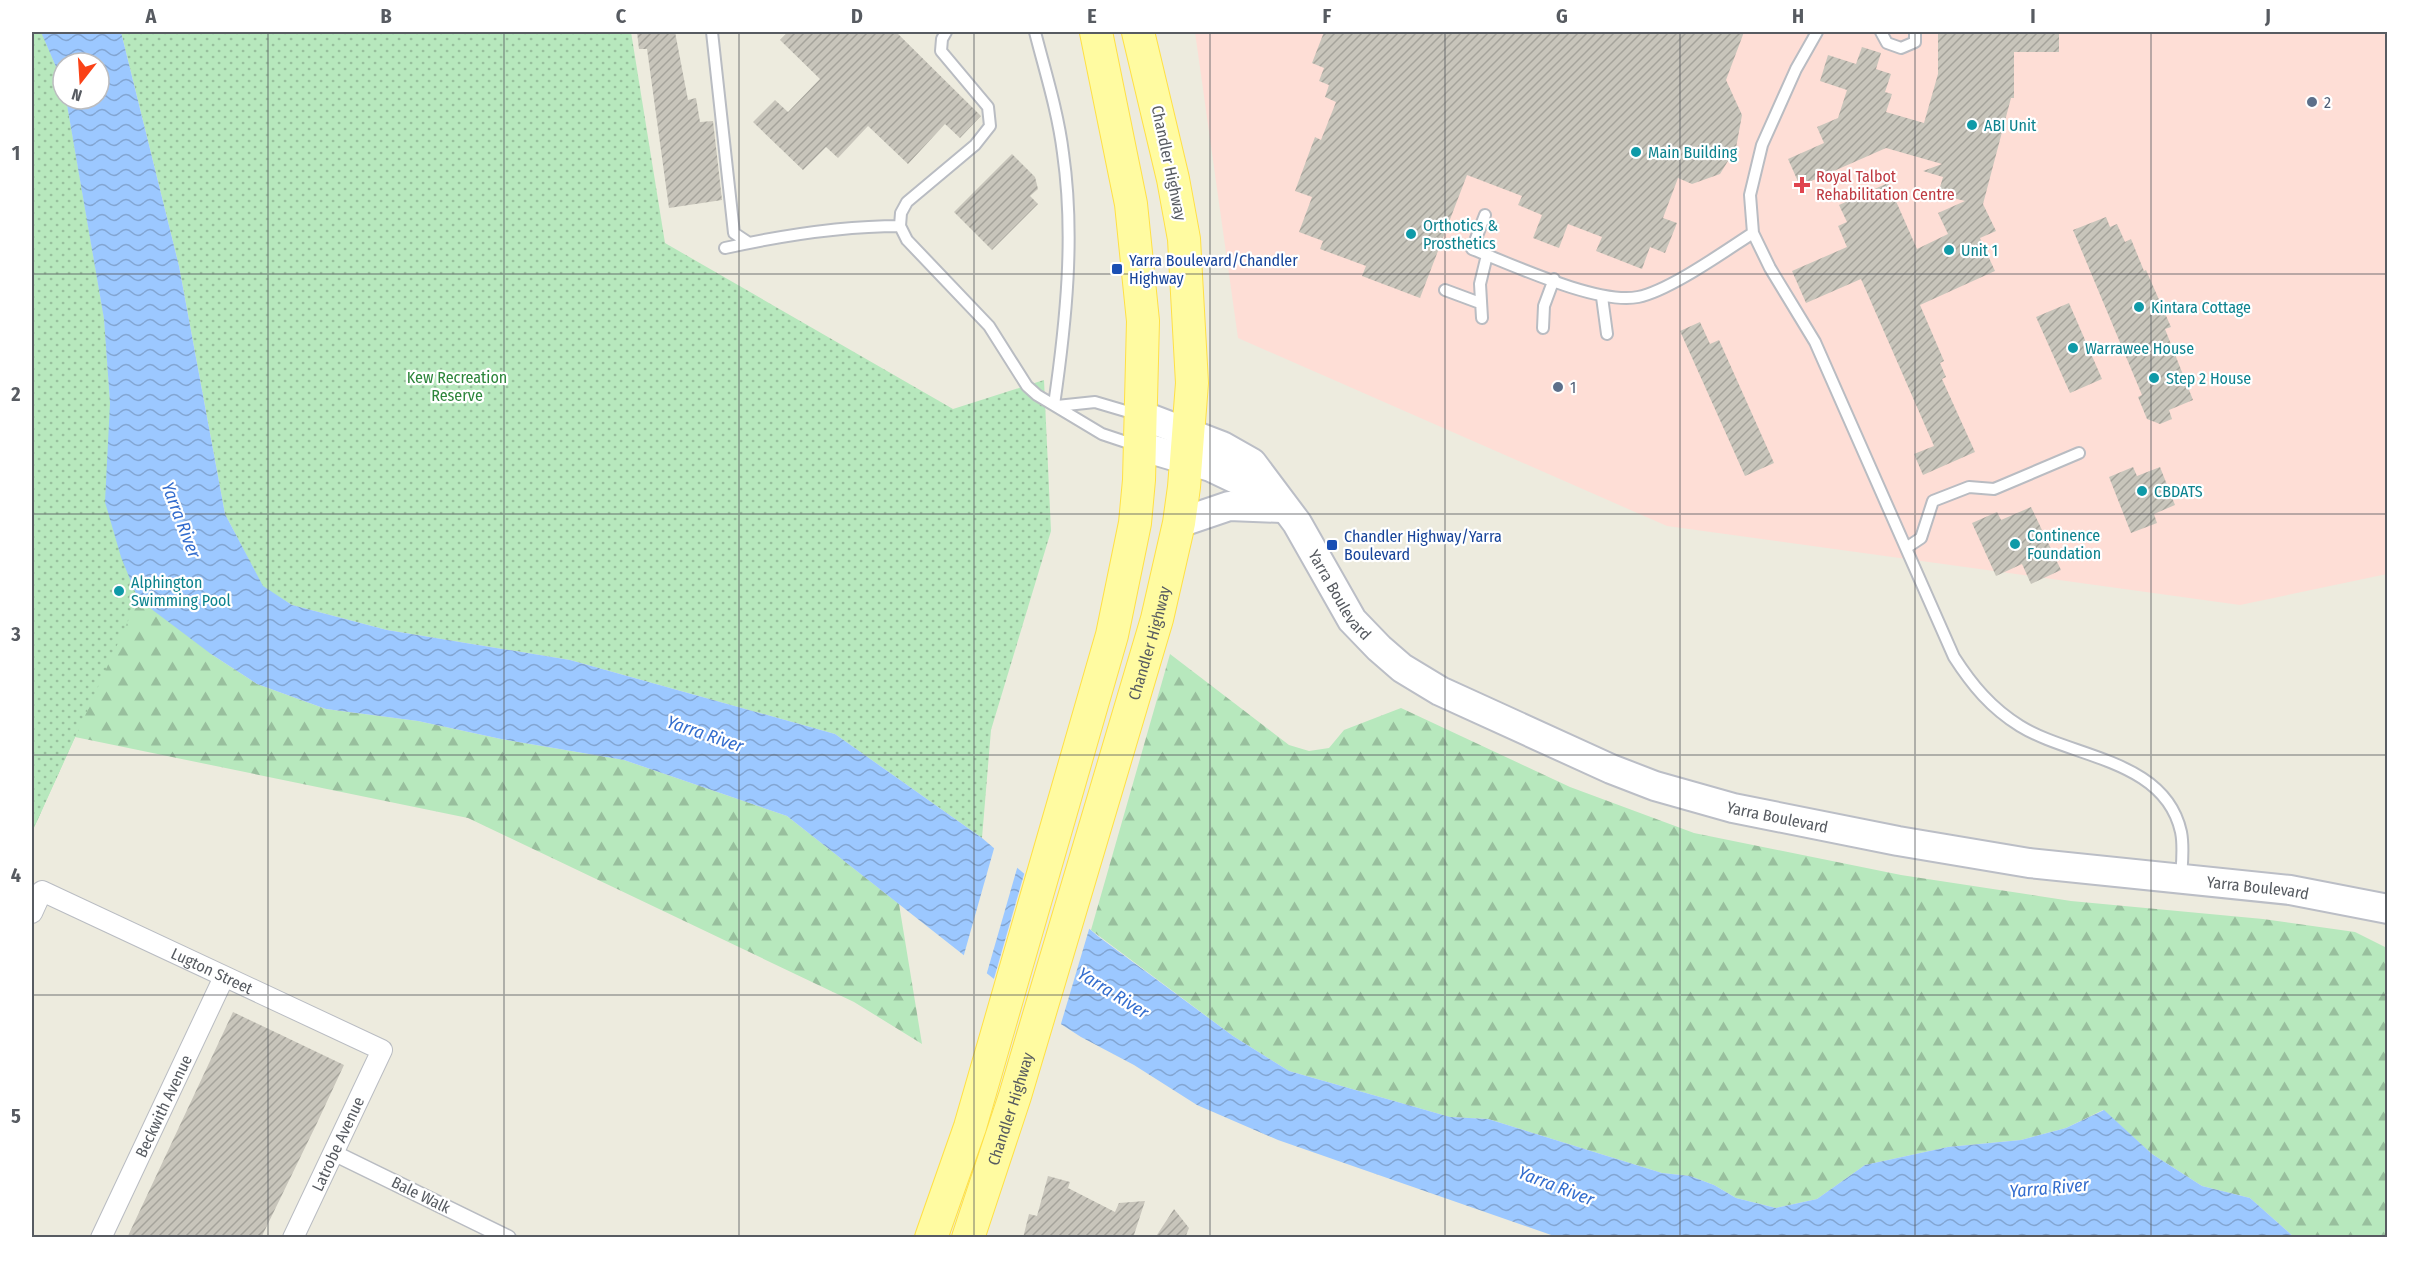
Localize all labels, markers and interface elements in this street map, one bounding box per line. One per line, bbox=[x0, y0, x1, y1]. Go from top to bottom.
text: A bbox=[145, 4, 158, 28]
text: B bbox=[380, 4, 392, 28]
text: C bbox=[616, 4, 627, 28]
text: D bbox=[851, 4, 863, 28]
text: E bbox=[1087, 4, 1097, 28]
text: F bbox=[1323, 4, 1332, 28]
text: G bbox=[1556, 4, 1568, 28]
text: H bbox=[1792, 4, 1804, 28]
text: I bbox=[2030, 4, 2036, 28]
text: J bbox=[2264, 4, 2271, 28]
north arrow bbox=[51, 51, 111, 111]
text: N bbox=[69, 84, 84, 105]
place label: 2 bbox=[2324, 93, 2331, 112]
marker: 2 bbox=[2305, 95, 2319, 109]
street label: Chandler Highway bbox=[1148, 104, 1191, 223]
place label: ABI Unit bbox=[1984, 116, 2037, 135]
marker: ABI Unit bbox=[1965, 118, 1979, 132]
text: 1 bbox=[12, 141, 20, 165]
place label: Main Building bbox=[1648, 143, 1738, 162]
marker: Main Building bbox=[1629, 145, 1643, 159]
place label: Royal Talbot Rehabilitation Centre bbox=[1816, 167, 1955, 204]
marker: Royal Talbot Rehabilitation Centre bbox=[1793, 176, 1811, 194]
place label: Orthotics & Prosthetics bbox=[1423, 216, 1498, 253]
marker: Orthotics & Prosthetics bbox=[1404, 227, 1418, 241]
place label: Unit 1 bbox=[1961, 241, 1998, 260]
marker: Unit 1 bbox=[1942, 243, 1956, 257]
place label: Yarra Boulevard/Chandler Highway bbox=[1129, 251, 1298, 288]
marker: Yarra Boulevard/Chandler Highway bbox=[1110, 262, 1124, 276]
place label: Kintara Cottage bbox=[2151, 298, 2251, 317]
marker: Kintara Cottage bbox=[2132, 300, 2146, 314]
place label: Warrawee House bbox=[2085, 339, 2194, 358]
marker: Warrawee House bbox=[2066, 341, 2080, 355]
park label: Kew Recreation Reserve bbox=[407, 368, 507, 405]
place label: Step 2 House bbox=[2166, 369, 2251, 388]
marker: Step 2 House bbox=[2147, 371, 2161, 385]
place label: 1 bbox=[1570, 378, 1576, 397]
marker: 1 bbox=[1551, 380, 1565, 394]
text: 2 bbox=[10, 382, 21, 406]
water label: Yarra River bbox=[156, 479, 206, 562]
place label: CBDATS bbox=[2154, 482, 2203, 501]
marker: CBDATS bbox=[2135, 484, 2149, 498]
place label: Continence Foundation bbox=[2027, 526, 2101, 563]
place label: Chandler Highway/Yarra Boulevard bbox=[1344, 527, 1502, 564]
marker: Continence Foundation bbox=[2008, 537, 2022, 551]
marker: Chandler Highway/Yarra Boulevard bbox=[1325, 538, 1339, 552]
street label: Yarra Boulevard bbox=[1305, 546, 1375, 644]
place label: Alphington Swimming Pool bbox=[131, 573, 231, 610]
street label: Chandler Highway bbox=[1124, 583, 1174, 702]
marker: Alphington Swimming Pool bbox=[112, 584, 126, 598]
text: 3 bbox=[10, 622, 21, 646]
water label: Yarra River bbox=[664, 711, 747, 758]
street label: Yarra Boulevard bbox=[1725, 797, 1830, 836]
text: 4 bbox=[11, 863, 21, 887]
street label: Yarra Boulevard bbox=[2206, 872, 2311, 903]
street label: Lugton Street bbox=[168, 943, 257, 998]
water label: Yarra River bbox=[1073, 963, 1153, 1024]
street label: Chandler Highway bbox=[983, 1049, 1037, 1168]
street label: Beckwith Avenue bbox=[131, 1052, 196, 1160]
street label: Latrobe Avenue bbox=[308, 1094, 368, 1194]
text: 5 bbox=[11, 1104, 21, 1128]
water label: Yarra River bbox=[1515, 1161, 1598, 1211]
street label: Bale Walk bbox=[388, 1173, 454, 1218]
water label: Yarra River bbox=[2008, 1174, 2090, 1202]

